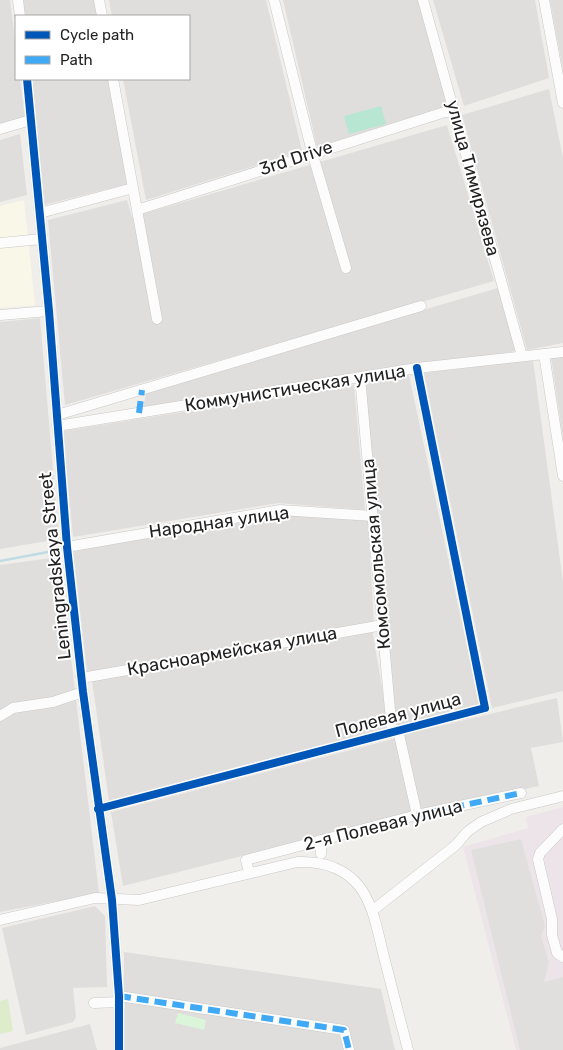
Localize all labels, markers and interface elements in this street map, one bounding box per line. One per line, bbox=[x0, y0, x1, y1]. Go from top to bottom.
legend bbox=[15, 15, 190, 80]
text: Cycle path bbox=[60, 26, 134, 44]
text: Path bbox=[60, 51, 93, 69]
street label: улица Тимирязева bbox=[442, 98, 504, 258]
street label: 3rd Drive bbox=[257, 136, 335, 180]
street label: Коммунистическая улица bbox=[183, 360, 407, 416]
street label: Комсомольская улица bbox=[357, 458, 395, 650]
street label: Leningradskaya Street bbox=[34, 471, 76, 661]
street label: Народная улица bbox=[147, 501, 291, 543]
street label: Красноармейская улица bbox=[125, 622, 339, 680]
street label: Полевая улица bbox=[333, 688, 463, 742]
street label: 2-я Полевая улица bbox=[301, 795, 465, 855]

